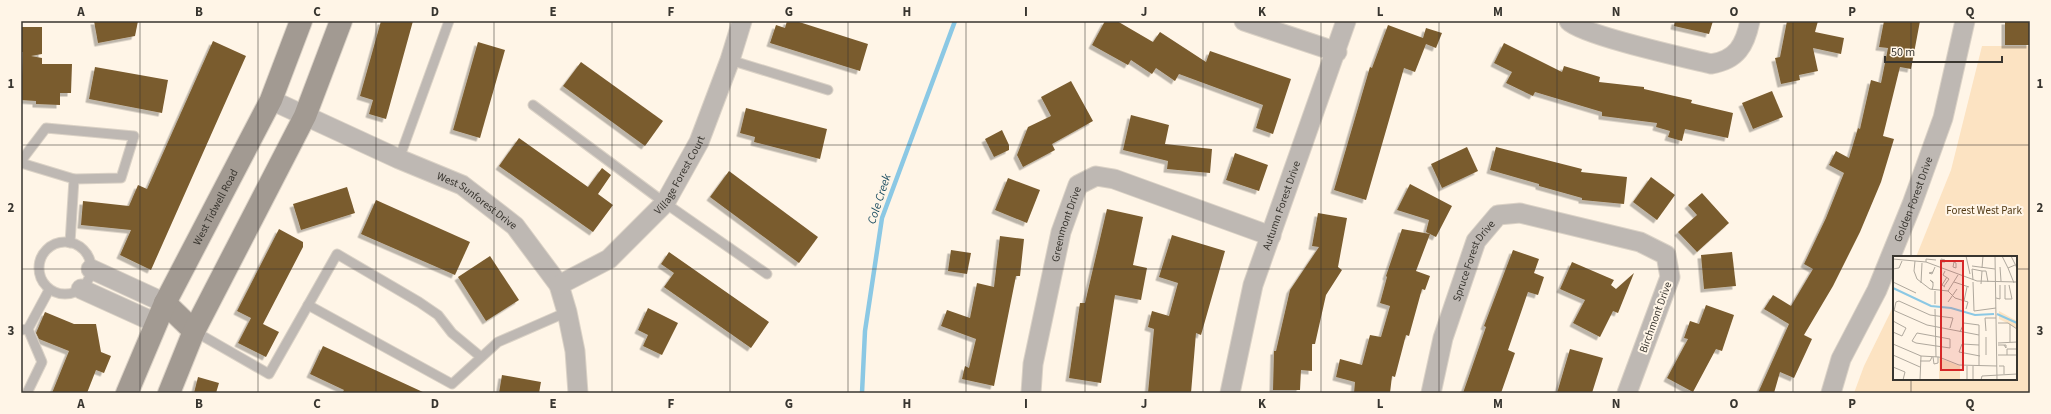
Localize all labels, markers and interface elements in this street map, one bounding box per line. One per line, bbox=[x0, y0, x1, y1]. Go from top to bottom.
text: A bbox=[76, 3, 85, 21]
text: B bbox=[195, 3, 203, 21]
text: C bbox=[313, 3, 321, 21]
text: D bbox=[431, 3, 439, 21]
text: E bbox=[549, 3, 557, 21]
text: F bbox=[668, 3, 675, 21]
text: G bbox=[785, 3, 793, 21]
text: H bbox=[903, 3, 911, 21]
text: I bbox=[1024, 3, 1028, 21]
text: J bbox=[1141, 3, 1147, 21]
text: K bbox=[1258, 3, 1267, 21]
text: L bbox=[1377, 3, 1384, 21]
text: M bbox=[1493, 3, 1503, 21]
text: N bbox=[1612, 3, 1620, 21]
text: O bbox=[1730, 3, 1739, 21]
text: P bbox=[1848, 3, 1856, 21]
text: Q bbox=[1966, 3, 1975, 21]
scale bar bbox=[1885, 38, 2002, 64]
text: 50 m bbox=[1891, 44, 1915, 61]
text: 1 bbox=[8, 75, 15, 93]
text: 1 bbox=[2037, 75, 2044, 93]
street label: Village Forest Court bbox=[651, 133, 709, 218]
street label: Golden Forest Drive bbox=[1890, 154, 1937, 244]
street label: Autumn Forest Drive bbox=[1259, 158, 1304, 252]
street label: West Tidwell Road bbox=[189, 167, 242, 248]
street label: West Sunforest Drive bbox=[434, 168, 521, 233]
water label: Cole Creek bbox=[863, 172, 896, 226]
street label: Greenmont Drive bbox=[1048, 184, 1085, 263]
text: 2 bbox=[8, 199, 15, 217]
text: 2 bbox=[2037, 199, 2044, 217]
park label: Forest West Park bbox=[1946, 203, 2022, 218]
street label: Spruce Forest Drive bbox=[1449, 216, 1499, 303]
inset map bbox=[1893, 256, 2017, 380]
street label: Birchmont Drive bbox=[1636, 279, 1675, 355]
text: 3 bbox=[8, 322, 15, 340]
text: 3 bbox=[2037, 322, 2044, 340]
text: A bbox=[76, 395, 85, 413]
text: B bbox=[195, 395, 203, 413]
text: C bbox=[313, 395, 321, 413]
text: D bbox=[431, 395, 439, 413]
text: E bbox=[549, 395, 557, 413]
text: F bbox=[668, 395, 675, 413]
text: G bbox=[785, 395, 793, 413]
text: H bbox=[903, 395, 911, 413]
text: I bbox=[1024, 395, 1028, 413]
text: J bbox=[1141, 395, 1147, 413]
text: K bbox=[1258, 395, 1267, 413]
text: L bbox=[1377, 395, 1384, 413]
text: M bbox=[1493, 395, 1503, 413]
text: N bbox=[1612, 395, 1620, 413]
text: O bbox=[1730, 395, 1739, 413]
text: P bbox=[1848, 395, 1856, 413]
text: Q bbox=[1966, 395, 1975, 413]

